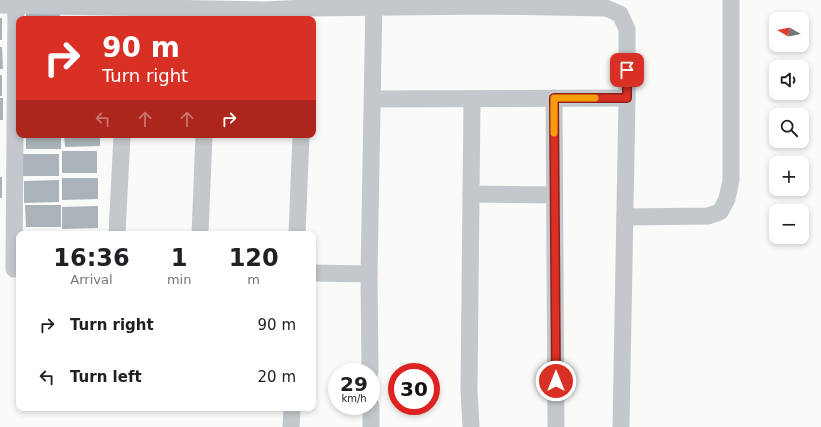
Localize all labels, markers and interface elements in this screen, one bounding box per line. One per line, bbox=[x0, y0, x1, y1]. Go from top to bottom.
north arrow bbox=[769, 12, 809, 52]
map controls bbox=[769, 12, 809, 244]
text: 90 m bbox=[102, 31, 180, 64]
icon: right bbox=[36, 32, 88, 84]
pin bbox=[610, 53, 644, 87]
icon: arrive bbox=[616, 59, 638, 81]
button: sound bbox=[769, 60, 809, 100]
text: Turn right bbox=[102, 65, 188, 86]
icon: left bbox=[92, 108, 114, 130]
icon: ahead bbox=[134, 108, 156, 130]
icon: ahead bbox=[176, 108, 198, 130]
icon: right bbox=[218, 108, 240, 130]
button: search bbox=[769, 108, 809, 148]
button: + bbox=[769, 156, 809, 196]
button: − bbox=[769, 204, 809, 244]
text: 16:36 bbox=[53, 244, 130, 272]
text: 1 bbox=[171, 244, 187, 272]
text: 120 bbox=[229, 244, 279, 272]
text: Arrival bbox=[70, 272, 113, 287]
text: min bbox=[167, 272, 191, 287]
text: m bbox=[247, 272, 260, 287]
icon: right bbox=[36, 314, 58, 336]
text: Turn right bbox=[70, 316, 154, 334]
text: 90 m bbox=[258, 316, 296, 334]
position arrow bbox=[535, 360, 577, 402]
speed limit sign: 30 bbox=[388, 363, 440, 415]
icon: left bbox=[36, 366, 58, 388]
text: Turn left bbox=[70, 368, 142, 386]
text: 20 m bbox=[258, 368, 296, 386]
text: 29 bbox=[340, 372, 368, 396]
text: km/h bbox=[341, 393, 367, 404]

